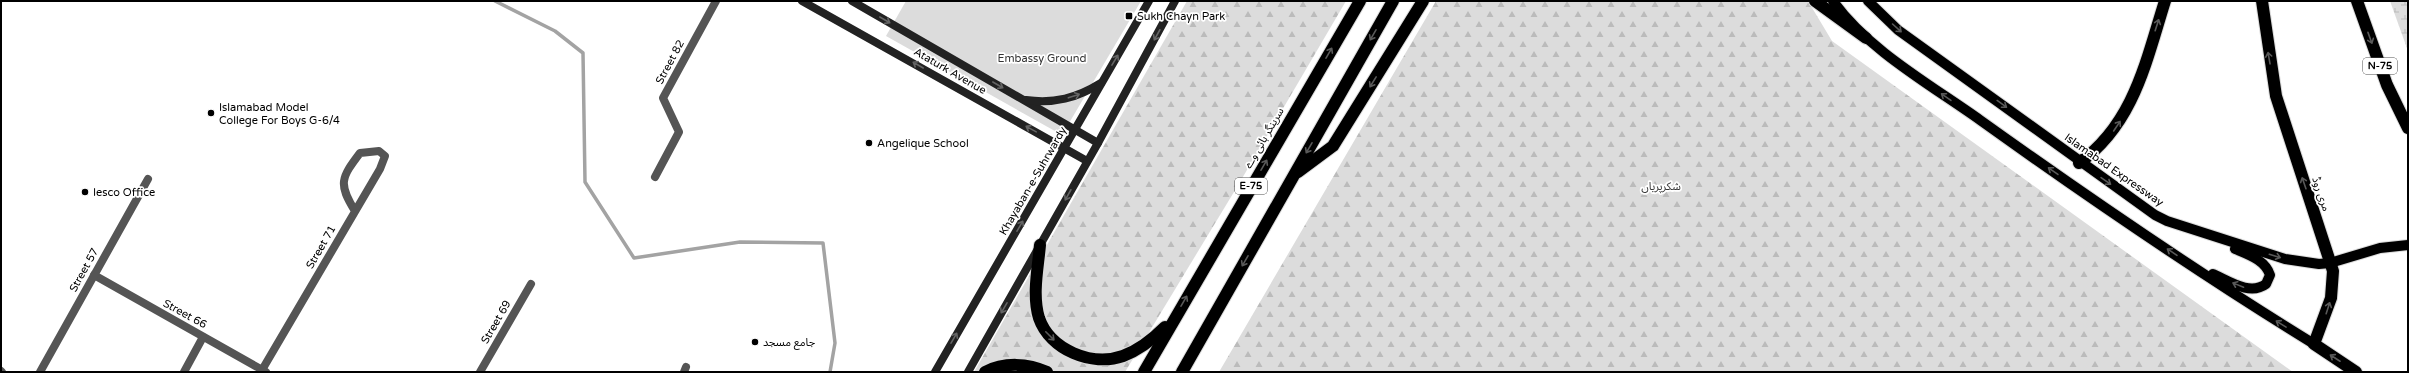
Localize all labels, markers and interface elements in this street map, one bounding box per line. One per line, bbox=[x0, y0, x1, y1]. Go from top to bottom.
place label: Sukh Chayn Park bbox=[1137, 10, 1225, 23]
marker: Sukh Chayn Park bbox=[1124, 11, 1134, 21]
one-way arrow bbox=[879, 17, 891, 25]
one-way arrow bbox=[2154, 20, 2162, 32]
one-way arrow bbox=[1891, 23, 1901, 32]
one-way arrow bbox=[1152, 29, 1160, 41]
one-way arrow bbox=[1369, 29, 1377, 41]
one-way arrow bbox=[2367, 31, 2375, 43]
street label: Street 82 bbox=[653, 38, 687, 86]
street label: Ataturk Avenue bbox=[911, 45, 989, 97]
one-way arrow bbox=[1326, 47, 1334, 59]
park label: Embassy Ground bbox=[998, 52, 1086, 65]
one-way arrow bbox=[2265, 52, 2273, 65]
one-way arrow bbox=[1112, 54, 1120, 66]
road number: N-75 bbox=[2363, 58, 2397, 74]
one-way arrow bbox=[913, 61, 924, 69]
one-way arrow bbox=[1369, 76, 1377, 87]
one-way arrow bbox=[992, 82, 1004, 90]
one-way arrow bbox=[1068, 92, 1080, 100]
one-way arrow bbox=[1941, 93, 1952, 101]
one-way arrow bbox=[1996, 100, 2007, 108]
place label: Islamabad Model College For Boys G-6/4 bbox=[219, 101, 340, 127]
street label: سرینگر ہائی وے bbox=[1241, 105, 1287, 171]
marker: Islamabad Model College For Boys G-6/4 bbox=[206, 108, 216, 118]
one-way arrow bbox=[2113, 121, 2121, 132]
street label: Khayaban-e-Suhrwardy bbox=[997, 124, 1069, 238]
one-way arrow bbox=[1025, 125, 1037, 133]
street label: Islamabad Expressway bbox=[2062, 131, 2166, 209]
place label: Angelique School bbox=[877, 137, 969, 150]
marker: Angelique School bbox=[864, 138, 874, 148]
one-way arrow bbox=[1305, 142, 1313, 154]
one-way arrow bbox=[1260, 159, 1268, 171]
one-way arrow bbox=[2048, 167, 2059, 175]
street label: مری روڈ bbox=[2309, 175, 2333, 213]
one-way arrow bbox=[2101, 177, 2112, 185]
road number: E-75 bbox=[1235, 178, 1267, 194]
one-way arrow bbox=[2299, 178, 2307, 190]
park label: شکرپریاں bbox=[1641, 180, 1681, 194]
place label: Iesco Office bbox=[93, 186, 155, 199]
marker: Iesco Office bbox=[80, 187, 90, 197]
one-way arrow bbox=[1064, 189, 1072, 201]
one-way arrow bbox=[1016, 220, 1024, 232]
street label: Street 71 bbox=[303, 223, 339, 271]
street label: Street 57 bbox=[67, 246, 101, 294]
one-way arrow bbox=[2166, 248, 2178, 256]
one-way arrow bbox=[2268, 253, 2281, 260]
one-way arrow bbox=[1241, 255, 1249, 267]
one-way arrow bbox=[2233, 281, 2245, 288]
one-way arrow bbox=[1181, 295, 1189, 307]
street label: Street 66 bbox=[161, 297, 209, 331]
street label: Street 69 bbox=[478, 298, 514, 346]
one-way arrow bbox=[2325, 301, 2332, 314]
one-way arrow bbox=[1000, 302, 1008, 314]
one-way arrow bbox=[2275, 319, 2287, 327]
one-way arrow bbox=[1045, 331, 1055, 341]
one-way arrow bbox=[951, 332, 959, 344]
place label: جامع مسجد bbox=[763, 336, 816, 350]
marker: جامع مسجد bbox=[750, 337, 760, 347]
one-way arrow bbox=[2330, 354, 2341, 362]

